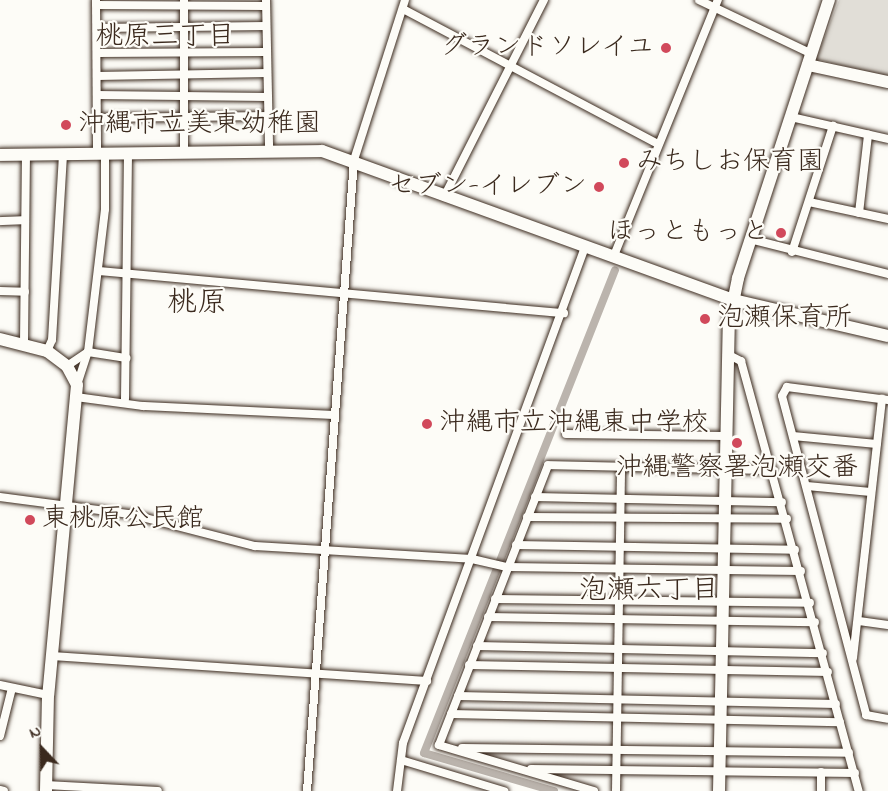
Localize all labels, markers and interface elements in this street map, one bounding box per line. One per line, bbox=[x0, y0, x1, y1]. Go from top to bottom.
district label: 桃原三丁目 bbox=[95, 21, 235, 55]
place label: グランドソレイユ bbox=[438, 32, 654, 64]
marker: グランドソレイユ bbox=[659, 41, 673, 55]
place label: 沖縄市立美東幼稚園 bbox=[78, 109, 321, 141]
marker: 沖縄市立美東幼稚園 bbox=[59, 118, 73, 132]
place label: みちしお保育園 bbox=[636, 147, 825, 179]
marker: みちしお保育園 bbox=[617, 156, 631, 170]
place label: セブン-イレブン bbox=[388, 171, 587, 203]
marker: セブン-イレブン bbox=[592, 180, 606, 194]
place label: ほっともっと bbox=[607, 217, 769, 249]
marker: ほっともっと bbox=[774, 226, 788, 240]
district label: 桃原 bbox=[167, 286, 227, 322]
place label: 泡瀬保育所 bbox=[717, 303, 852, 335]
marker: 泡瀬保育所 bbox=[698, 312, 712, 326]
place label: 沖縄市立沖縄東中学校 bbox=[439, 408, 709, 440]
marker: 沖縄市立沖縄東中学校 bbox=[420, 417, 434, 431]
marker: 沖縄警察署泡瀬交番 bbox=[730, 436, 744, 450]
place label: 沖縄警察署泡瀬交番 bbox=[616, 453, 858, 485]
place label: 東桃原公民館 bbox=[42, 504, 204, 536]
marker: 東桃原公民館 bbox=[23, 513, 37, 527]
district label: 泡瀬六丁目 bbox=[579, 575, 719, 609]
north arrow bbox=[12, 719, 72, 779]
text: N bbox=[26, 719, 45, 745]

